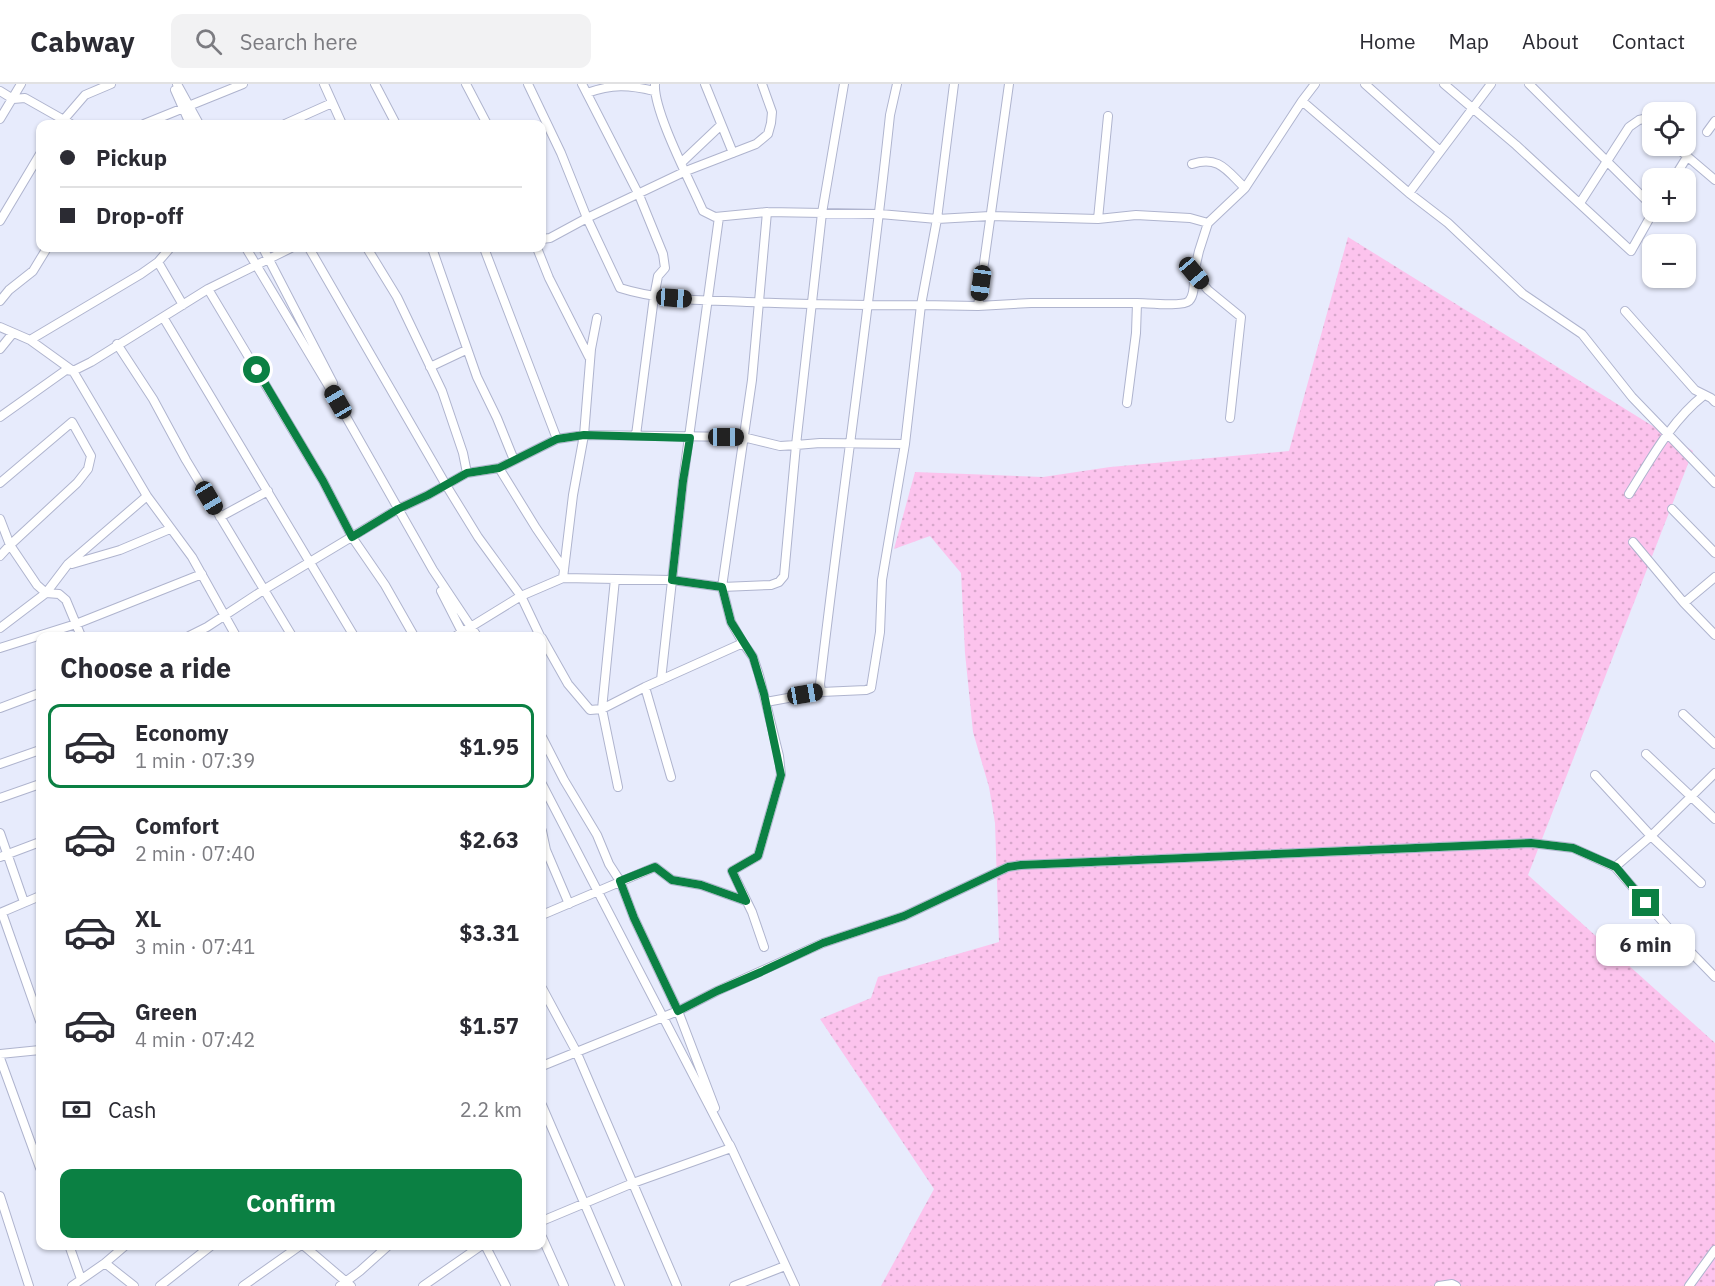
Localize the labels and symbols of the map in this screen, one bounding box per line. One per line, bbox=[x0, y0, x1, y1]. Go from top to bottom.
car bbox=[1176, 253, 1212, 293]
car bbox=[970, 264, 992, 302]
car bbox=[655, 288, 693, 308]
route start bbox=[243, 356, 270, 383]
car bbox=[321, 382, 355, 422]
car bbox=[708, 428, 744, 446]
car bbox=[192, 478, 226, 518]
car bbox=[786, 682, 824, 706]
route end bbox=[1632, 889, 1659, 916]
callout: 6 min bbox=[1596, 924, 1696, 966]

